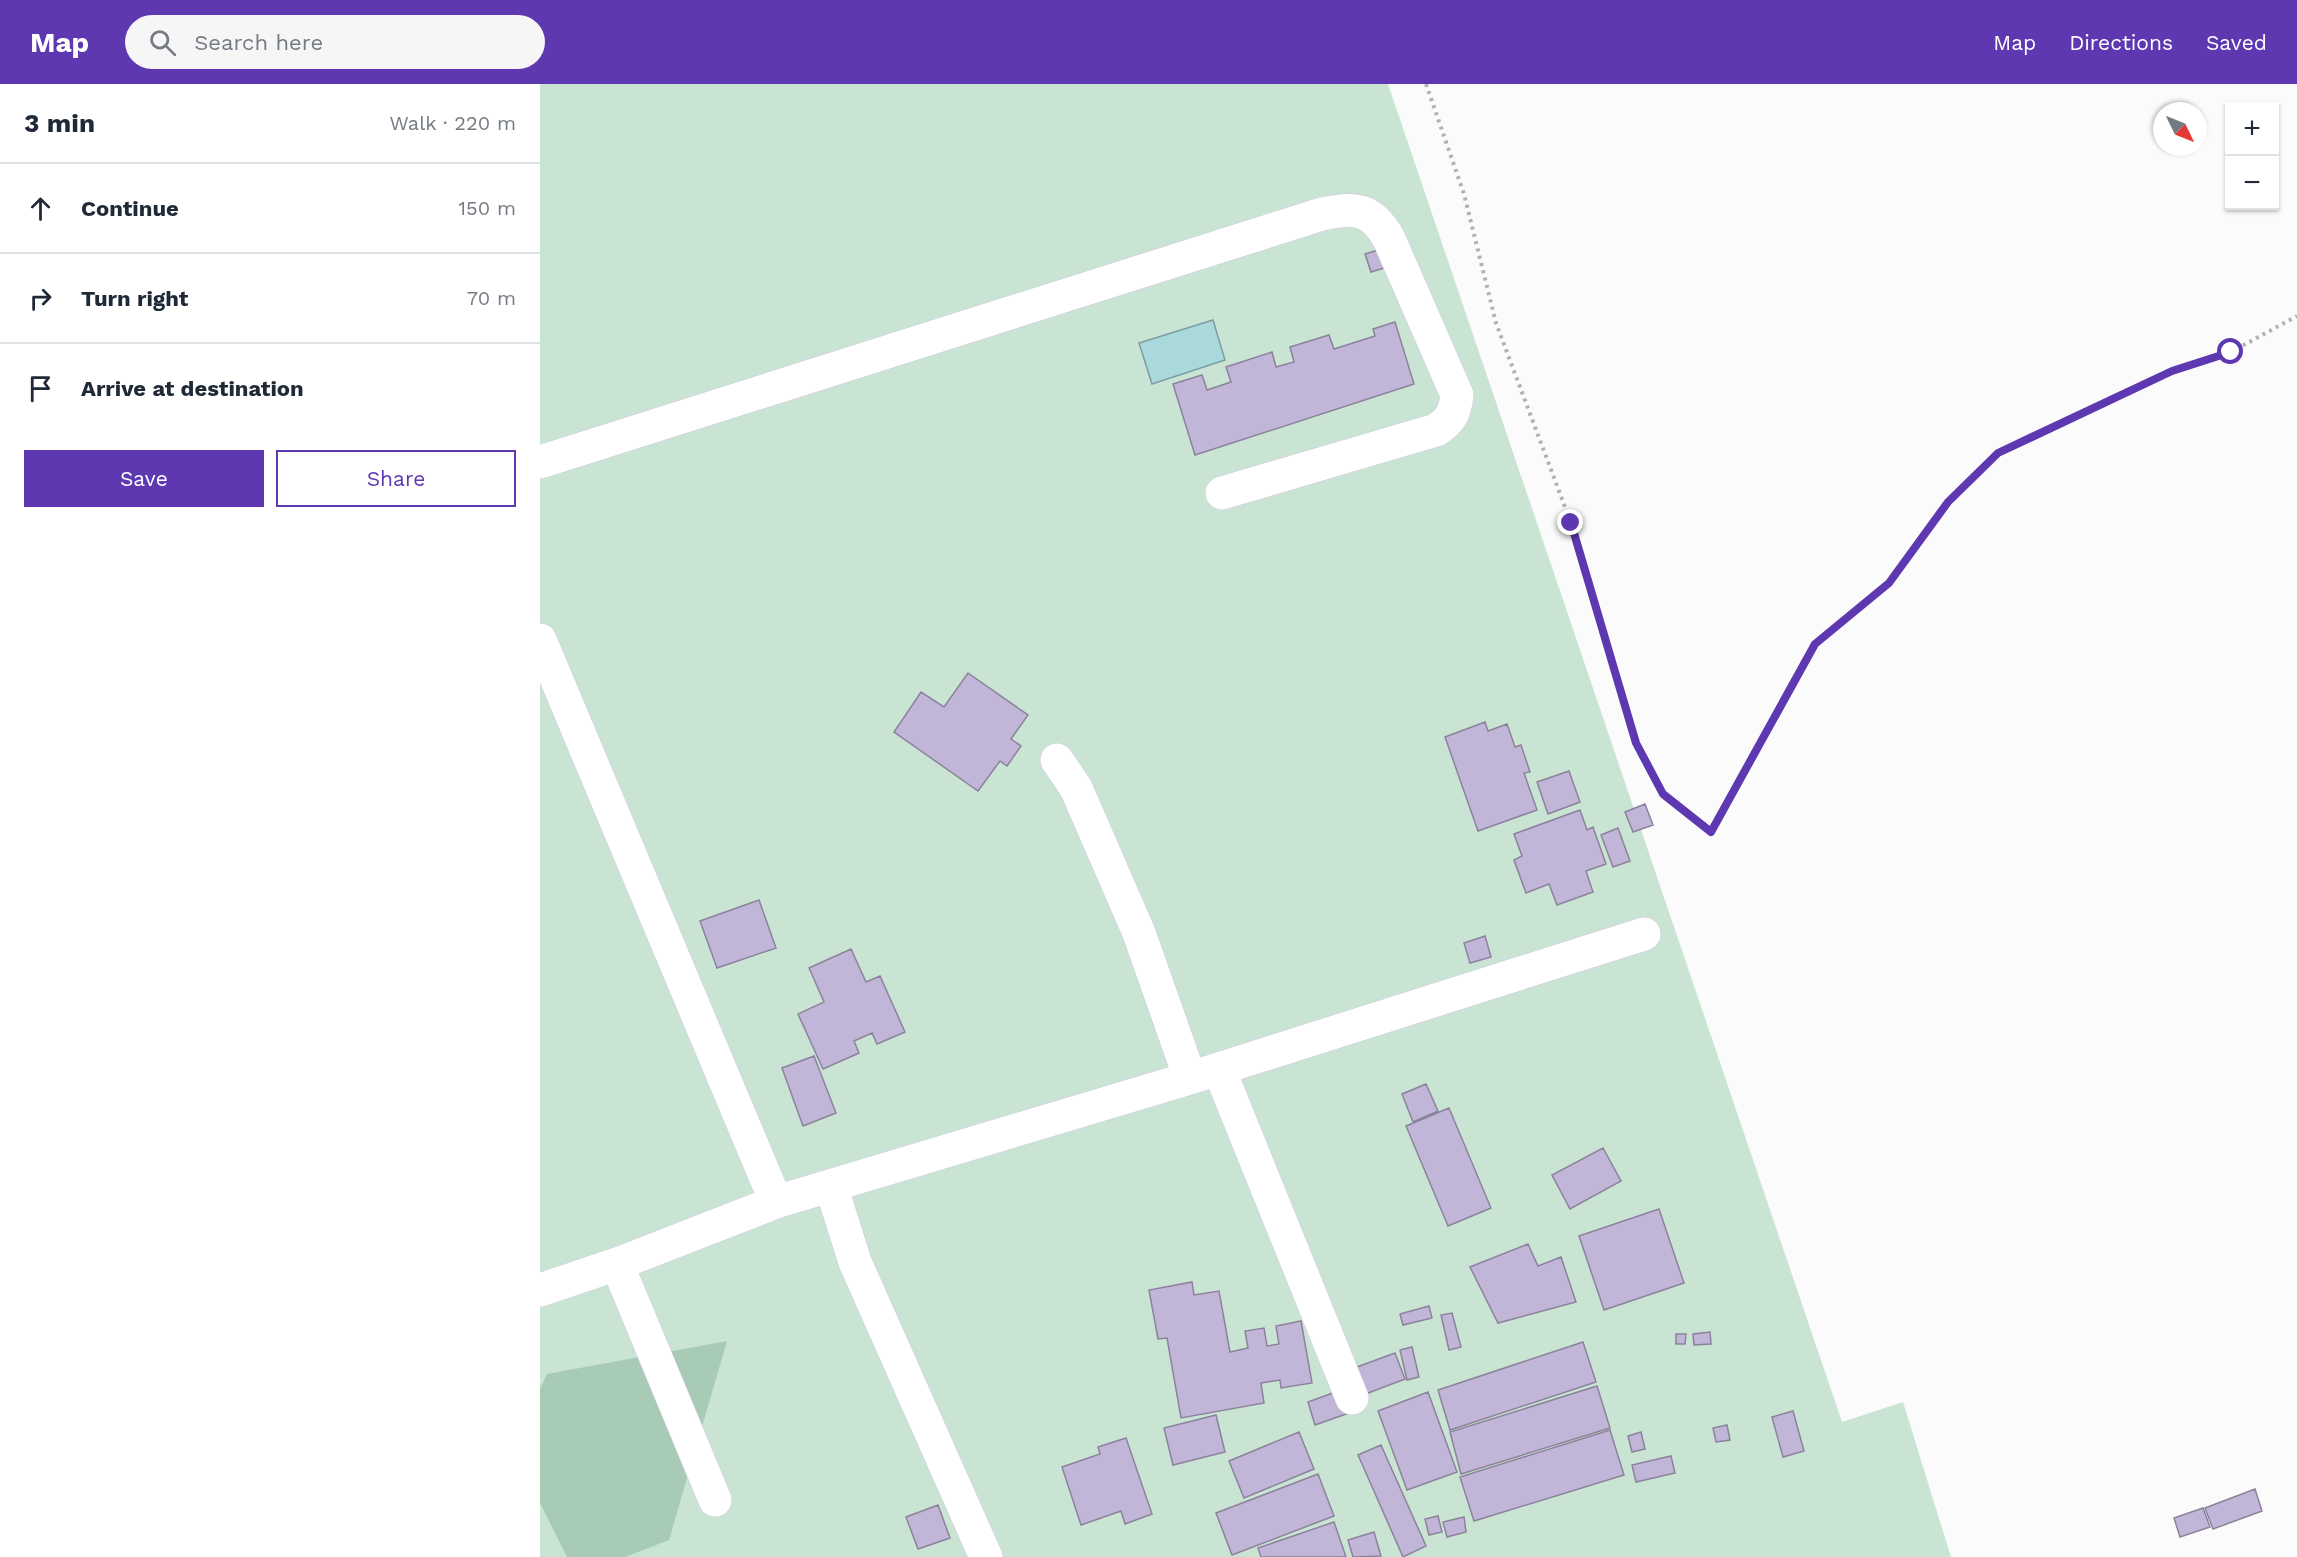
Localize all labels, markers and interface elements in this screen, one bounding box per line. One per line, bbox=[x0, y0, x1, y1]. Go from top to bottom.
search box bbox=[125, 15, 545, 69]
text: Map bbox=[30, 26, 89, 59]
icon: search bbox=[146, 26, 179, 59]
text: Search here bbox=[194, 30, 323, 55]
text: Map bbox=[1993, 30, 2036, 55]
text: Directions bbox=[2069, 30, 2173, 55]
text: Saved bbox=[2206, 30, 2267, 55]
north arrow bbox=[2153, 102, 2207, 156]
map controls bbox=[2225, 102, 2279, 210]
button: + bbox=[2225, 102, 2279, 156]
text: 3 min bbox=[24, 108, 95, 138]
text: Walk · 220 m bbox=[389, 111, 516, 135]
button: − bbox=[2225, 156, 2279, 210]
icon: ahead bbox=[24, 192, 57, 225]
text: Continue bbox=[81, 196, 179, 221]
text: 150 m bbox=[458, 196, 516, 220]
icon: right bbox=[24, 282, 57, 315]
text: Turn right bbox=[81, 286, 188, 311]
text: 70 m bbox=[467, 286, 516, 310]
route start bbox=[2217, 338, 2243, 364]
icon: arrive bbox=[24, 372, 57, 405]
text: Arrive at destination bbox=[81, 376, 304, 401]
button: Save bbox=[24, 450, 264, 507]
button: Share bbox=[276, 450, 516, 507]
route end bbox=[1557, 509, 1583, 535]

